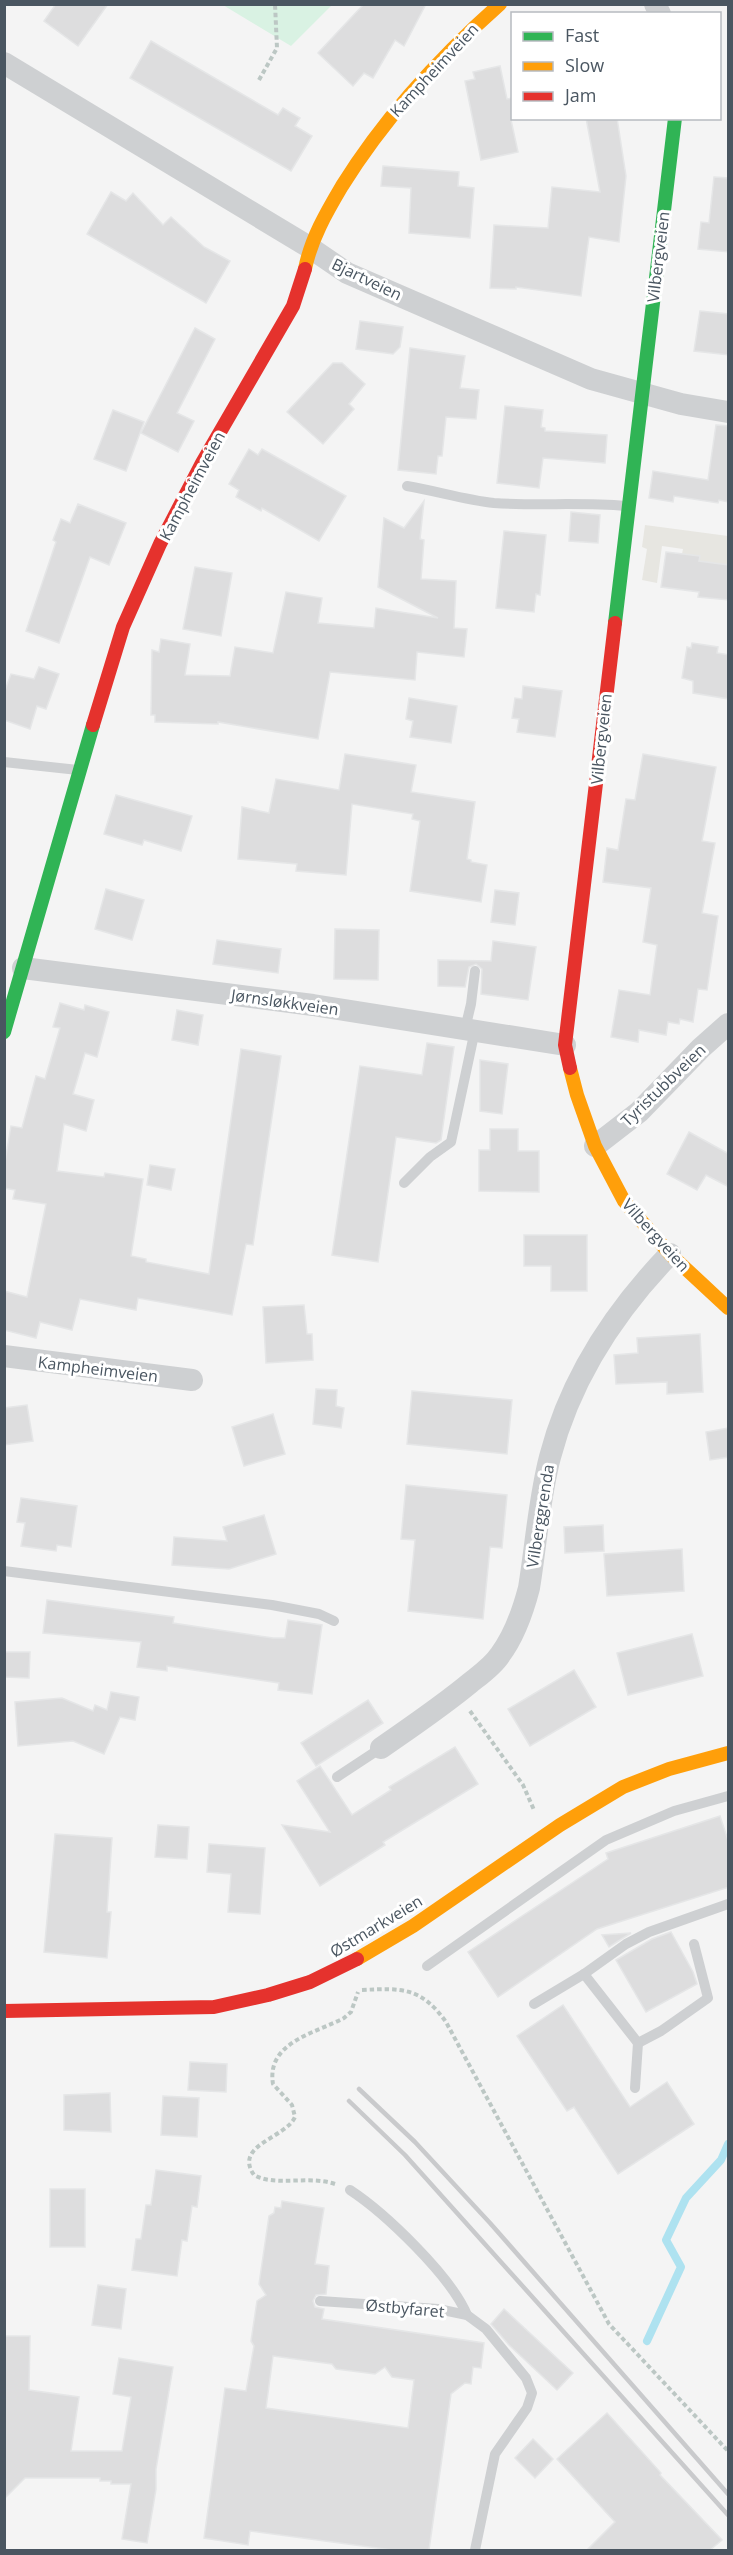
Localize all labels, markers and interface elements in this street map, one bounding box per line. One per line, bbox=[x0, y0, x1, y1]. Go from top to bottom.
legend bbox=[511, 12, 721, 120]
street label: Kampheimveien bbox=[385, 18, 483, 122]
text: Fast bbox=[565, 23, 599, 47]
text: Slow bbox=[565, 53, 604, 77]
text: Jam bbox=[563, 83, 597, 107]
street label: Vilbergveien bbox=[642, 210, 674, 304]
street label: Bjartveien bbox=[328, 253, 406, 305]
street label: Kampheimveien bbox=[154, 428, 230, 544]
street label: Vilbergveien bbox=[585, 692, 617, 786]
street label: Jørnsløkkveien bbox=[228, 983, 340, 1020]
street label: Tyristubbveien bbox=[616, 1039, 710, 1131]
street label: Vilbergveien bbox=[617, 1194, 695, 1276]
street label: Kampheimveien bbox=[37, 1351, 159, 1387]
street label: Vilberggrenda bbox=[521, 1463, 559, 1569]
street label: Østmarkveien bbox=[326, 1890, 426, 1962]
street label: Østbyfaret bbox=[365, 2294, 446, 2322]

